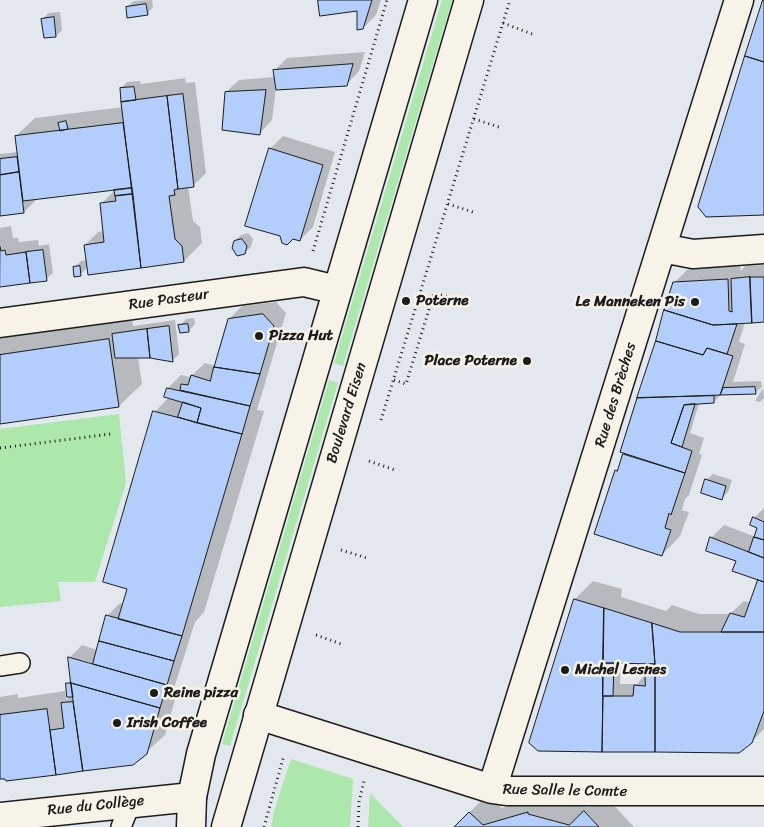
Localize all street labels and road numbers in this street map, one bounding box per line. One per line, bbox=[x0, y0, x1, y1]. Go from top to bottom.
street label: Rue Pasteur bbox=[128, 285, 210, 315]
street label: Rue des Brèches bbox=[592, 341, 640, 449]
street label: Boulevard Eisen bbox=[323, 361, 371, 465]
street label: Rue Salle le Comte bbox=[503, 781, 627, 801]
street label: Rue du Collège bbox=[47, 792, 145, 820]

